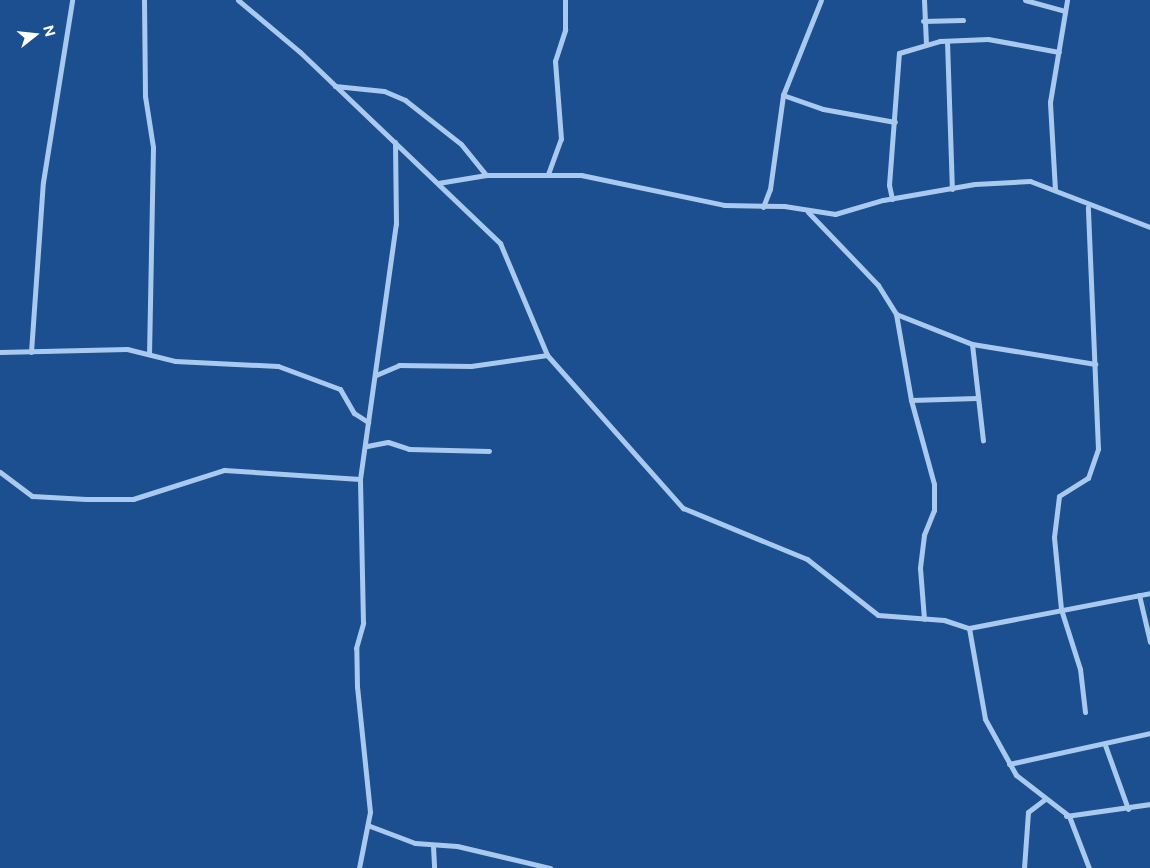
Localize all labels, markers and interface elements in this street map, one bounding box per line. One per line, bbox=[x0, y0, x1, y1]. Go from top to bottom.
north arrow bbox=[10, 10, 60, 60]
text: N bbox=[40, 23, 59, 38]

